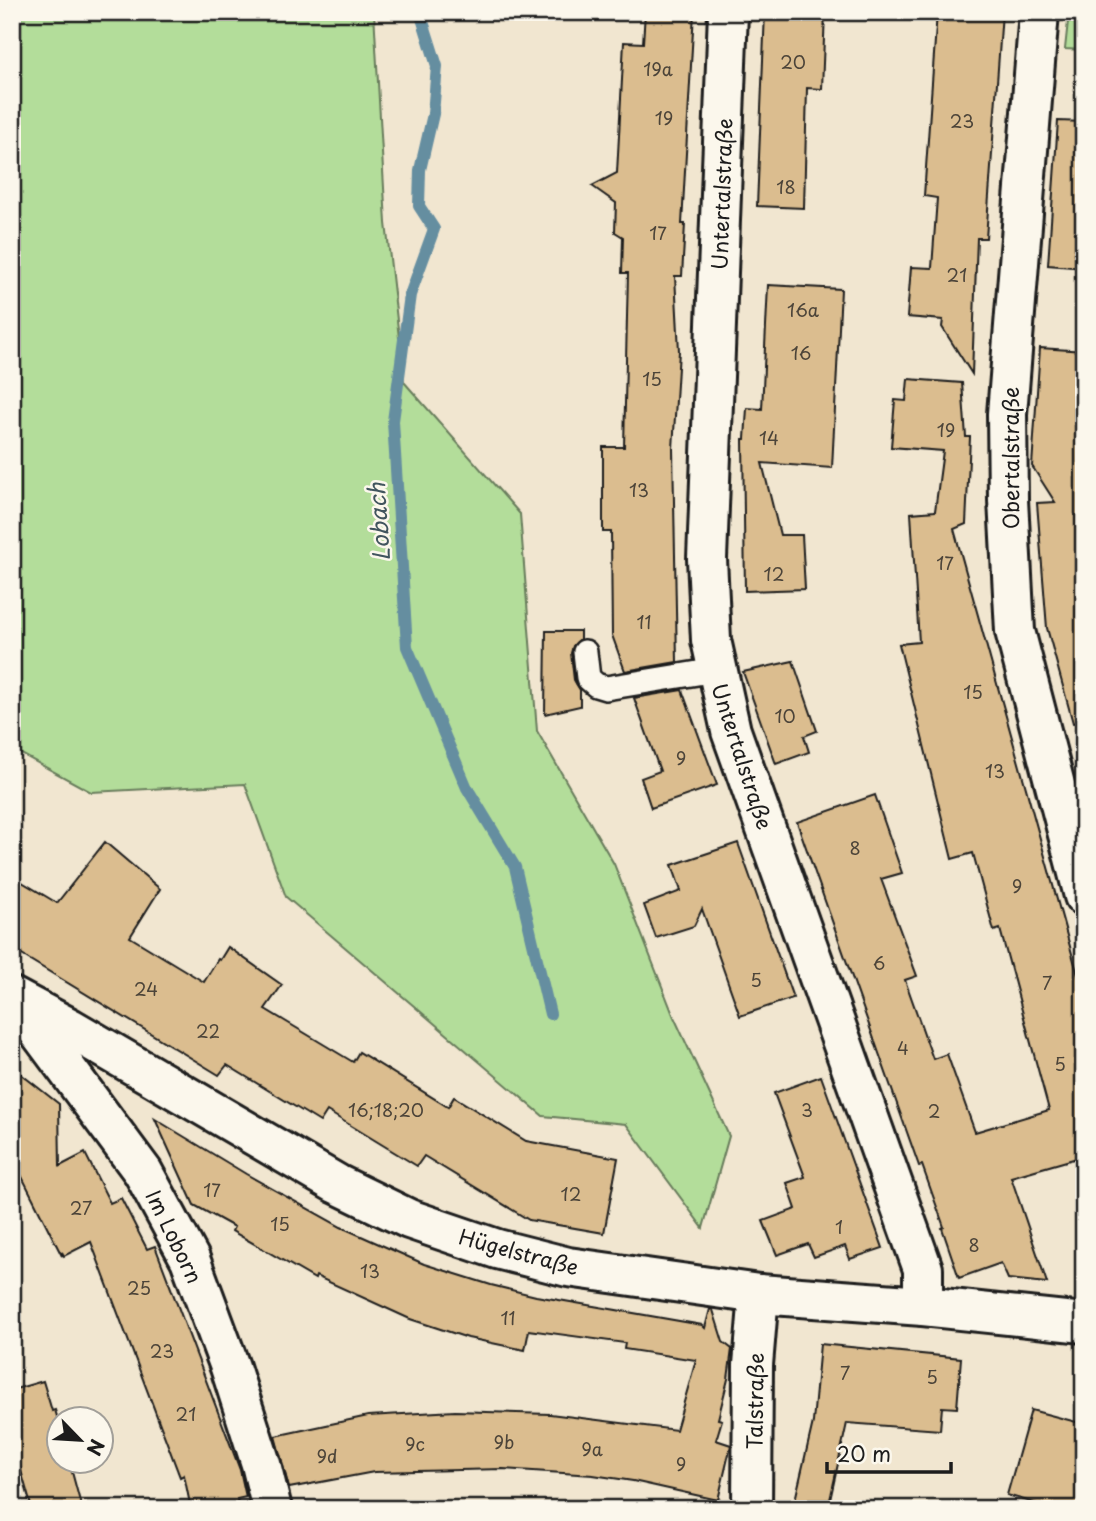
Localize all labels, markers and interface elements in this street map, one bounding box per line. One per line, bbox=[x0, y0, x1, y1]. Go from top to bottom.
house number: 20 bbox=[780, 48, 806, 75]
house number: 19a bbox=[643, 55, 673, 82]
house number: 19 bbox=[655, 104, 673, 131]
house number: 23 bbox=[950, 107, 974, 134]
street label: Untertalstraße bbox=[702, 117, 740, 271]
house number: 18 bbox=[776, 173, 796, 200]
house number: 17 bbox=[649, 219, 667, 246]
house number: 21 bbox=[947, 261, 967, 288]
house number: 16a bbox=[787, 296, 820, 323]
house number: 16 bbox=[791, 339, 811, 366]
house number: 15 bbox=[642, 365, 662, 392]
street label: Obertalstraße bbox=[994, 387, 1026, 529]
house number: 19 bbox=[937, 416, 955, 443]
house number: 14 bbox=[759, 424, 779, 451]
house number: 13 bbox=[629, 476, 649, 503]
water label: Lobach bbox=[358, 481, 398, 562]
house number: 17 bbox=[936, 549, 954, 576]
house number: 12 bbox=[764, 560, 784, 587]
house number: 11 bbox=[636, 608, 652, 635]
house number: 15 bbox=[963, 678, 983, 705]
street label: Untertalstraße bbox=[704, 679, 782, 833]
house number: 10 bbox=[774, 702, 796, 729]
house number: 9 bbox=[676, 744, 686, 771]
house number: 13 bbox=[985, 757, 1005, 784]
house number: 8 bbox=[849, 834, 861, 861]
house number: 9 bbox=[1012, 872, 1022, 899]
house number: 6 bbox=[873, 949, 885, 976]
house number: 5 bbox=[750, 966, 762, 993]
house number: 7 bbox=[1042, 969, 1052, 996]
house number: 24 bbox=[134, 975, 158, 1002]
house number: 22 bbox=[196, 1017, 220, 1044]
house number: 4 bbox=[897, 1034, 909, 1061]
house number: 5 bbox=[1054, 1050, 1066, 1077]
house number: 16;18;20 bbox=[348, 1096, 424, 1123]
house number: 3 bbox=[801, 1096, 813, 1123]
house number: 2 bbox=[928, 1097, 940, 1124]
house number: 17 bbox=[203, 1176, 221, 1203]
house number: 12 bbox=[561, 1180, 581, 1207]
street label: Im Loborn bbox=[139, 1184, 211, 1288]
house number: 27 bbox=[70, 1194, 92, 1221]
house number: 15 bbox=[270, 1210, 290, 1237]
house number: 1 bbox=[835, 1213, 843, 1240]
street label: Hügelstraße bbox=[455, 1220, 583, 1282]
house number: 8 bbox=[968, 1231, 980, 1258]
house number: 13 bbox=[360, 1257, 380, 1284]
house number: 25 bbox=[127, 1274, 151, 1301]
house number: 11 bbox=[500, 1304, 516, 1331]
house number: 23 bbox=[150, 1337, 174, 1364]
street label: Talstraße bbox=[737, 1352, 771, 1450]
house number: 7 bbox=[840, 1359, 850, 1386]
house number: 5 bbox=[926, 1363, 938, 1390]
house number: 21 bbox=[176, 1400, 196, 1427]
north arrow bbox=[46, 1406, 116, 1476]
house number: 9b bbox=[494, 1428, 514, 1455]
house number: 9c bbox=[405, 1430, 425, 1457]
scale bar bbox=[827, 1430, 951, 1474]
text: N bbox=[80, 1435, 112, 1460]
house number: 9a bbox=[581, 1435, 603, 1462]
text: 20 m bbox=[837, 1437, 891, 1469]
house number: 9d bbox=[316, 1442, 338, 1469]
house number: 9 bbox=[676, 1450, 686, 1477]

